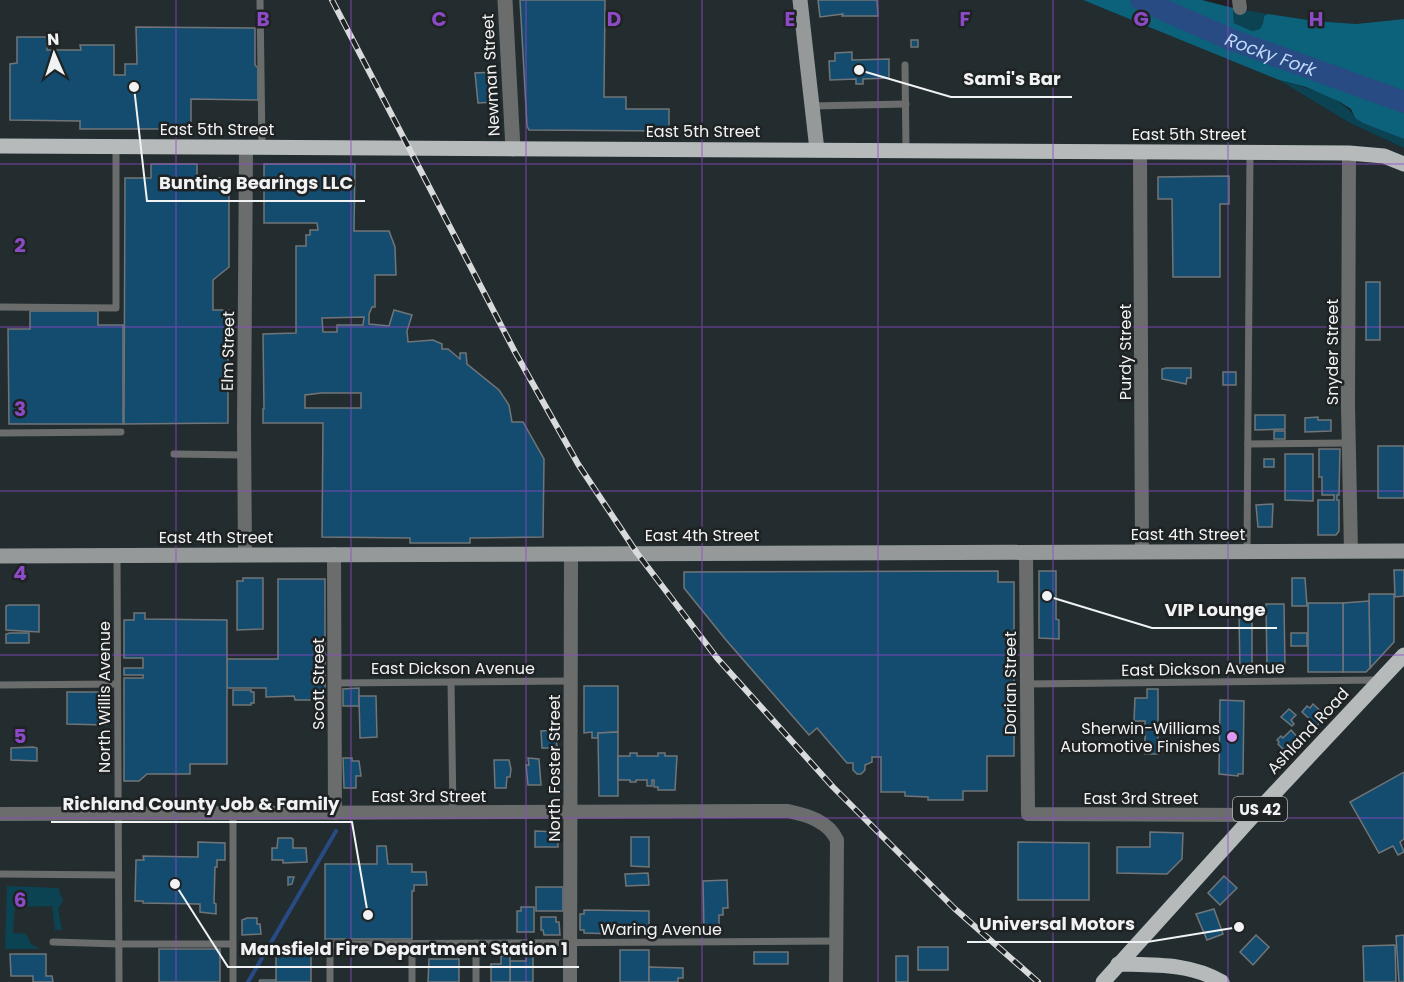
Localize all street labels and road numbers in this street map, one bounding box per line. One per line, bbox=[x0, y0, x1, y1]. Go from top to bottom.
street label: Newman Street bbox=[476, 13, 506, 137]
street label: East 5th Street bbox=[160, 118, 275, 141]
street label: East 5th Street bbox=[646, 120, 761, 143]
street label: East 5th Street bbox=[1132, 123, 1247, 146]
street label: Snyder Street bbox=[1321, 299, 1344, 405]
street label: Purdy Street bbox=[1114, 304, 1137, 400]
street label: Elm Street bbox=[216, 311, 240, 391]
street label: East 4th Street bbox=[1131, 523, 1246, 546]
street label: East 4th Street bbox=[645, 524, 760, 547]
street label: East 4th Street bbox=[159, 526, 274, 549]
street label: North Willis Avenue bbox=[93, 621, 116, 773]
street label: Dorian Street bbox=[999, 631, 1022, 735]
street label: Scott Street bbox=[307, 638, 330, 730]
street label: East Dickson Avenue bbox=[1121, 656, 1285, 682]
street label: East Dickson Avenue bbox=[371, 657, 535, 680]
street label: Ashland Road bbox=[1262, 683, 1354, 779]
street label: North Foster Street bbox=[543, 694, 566, 842]
street label: East 3rd Street bbox=[372, 785, 487, 808]
street label: East 3rd Street bbox=[1084, 787, 1199, 810]
road number: US 42 bbox=[1233, 797, 1287, 821]
street label: Waring Avenue bbox=[600, 918, 722, 941]

